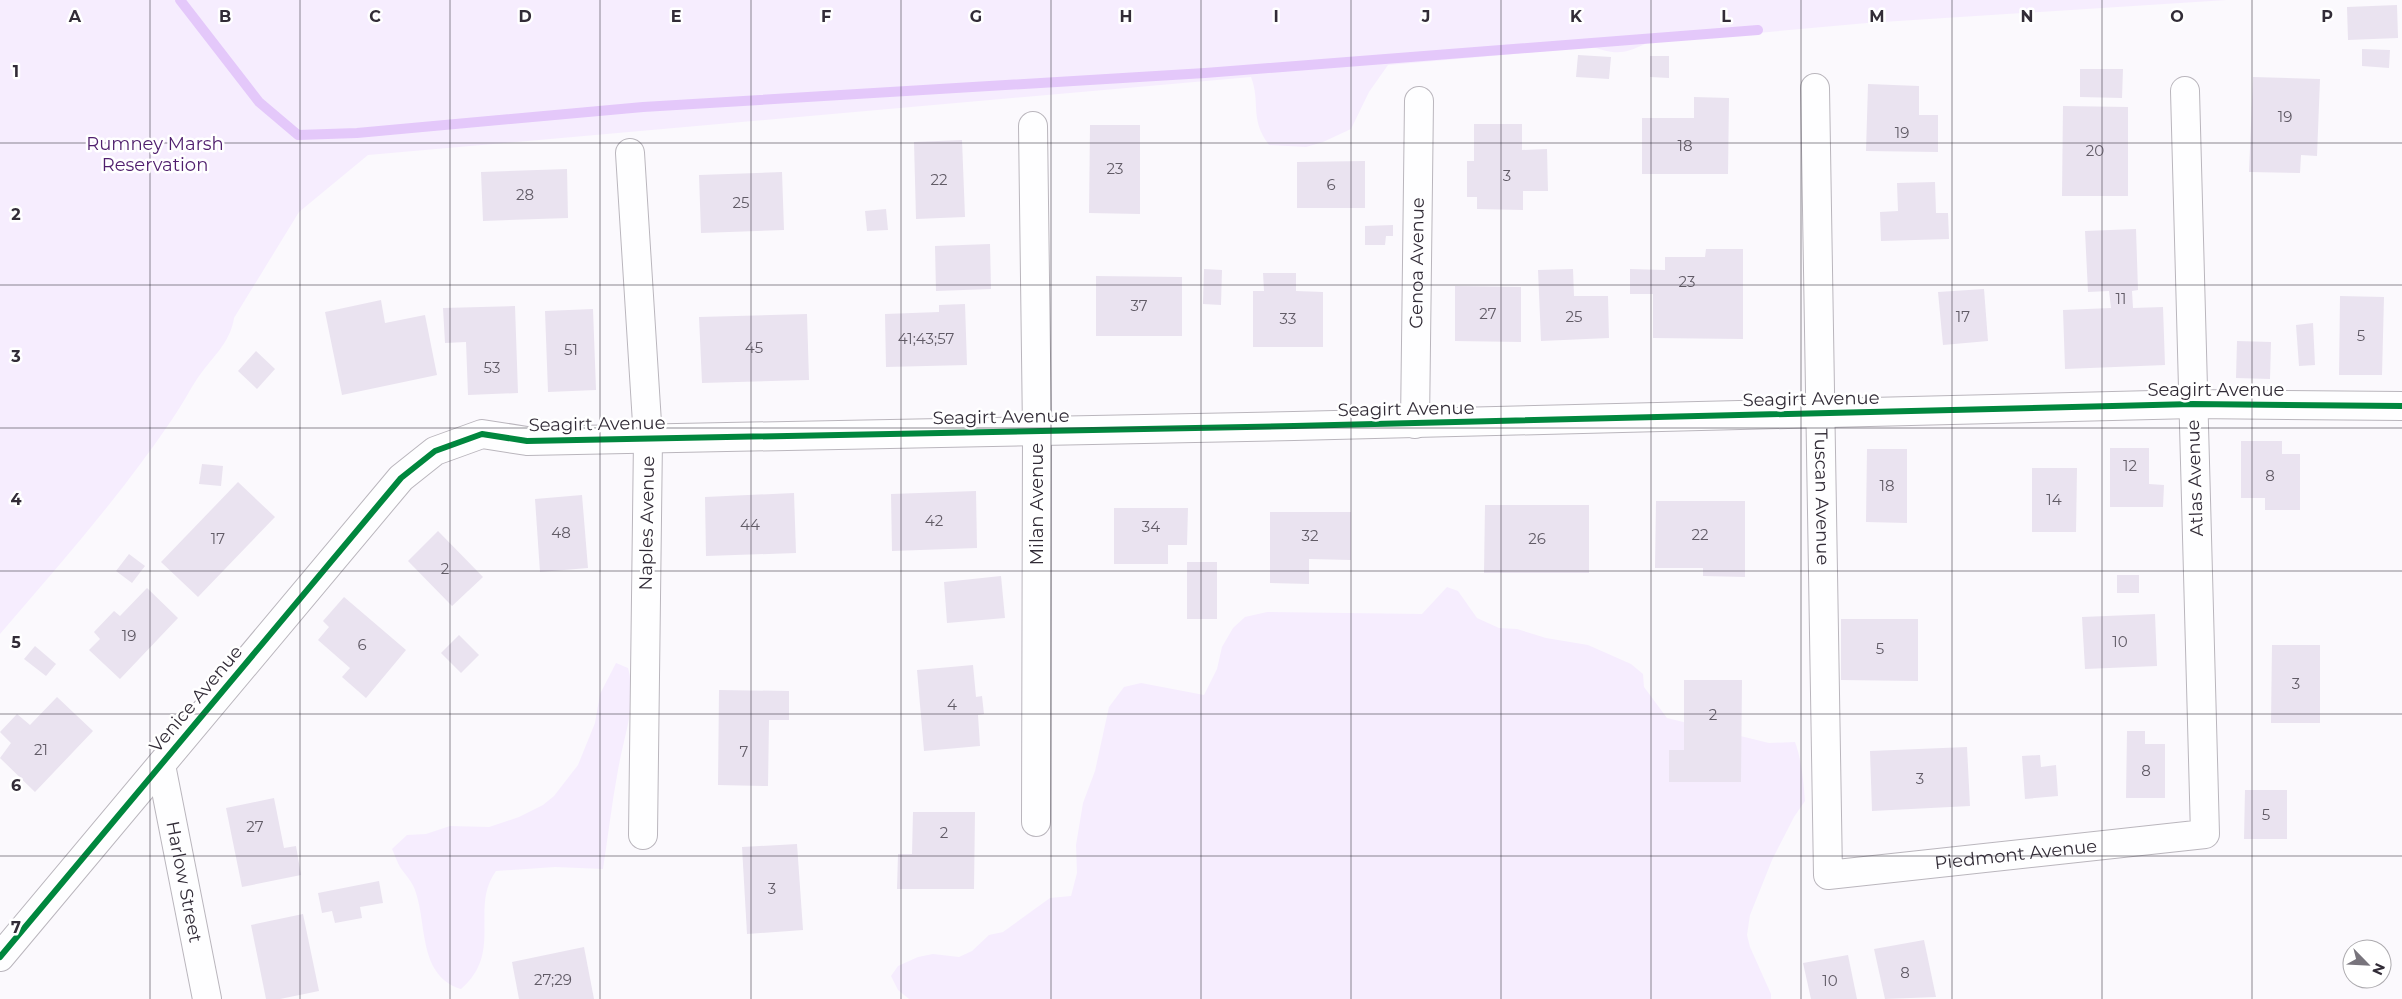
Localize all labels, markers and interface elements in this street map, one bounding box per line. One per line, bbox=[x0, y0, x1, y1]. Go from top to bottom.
text: A bbox=[68, 7, 82, 26]
text: B bbox=[219, 7, 231, 26]
text: C bbox=[369, 7, 381, 26]
text: D bbox=[518, 7, 532, 26]
text: E bbox=[671, 7, 681, 26]
text: F bbox=[821, 7, 831, 26]
text: G bbox=[970, 7, 982, 26]
text: H bbox=[1120, 7, 1132, 26]
text: I bbox=[1273, 7, 1279, 26]
text: J bbox=[1421, 7, 1430, 26]
text: K bbox=[1570, 7, 1583, 26]
text: L bbox=[1721, 7, 1731, 26]
text: M bbox=[1869, 7, 1885, 26]
text: N bbox=[2021, 7, 2033, 26]
text: O bbox=[2170, 7, 2184, 26]
text: P bbox=[2321, 7, 2333, 26]
text: 1 bbox=[13, 62, 19, 81]
house number: 19 bbox=[2278, 107, 2292, 126]
house number: 19 bbox=[1895, 123, 1909, 142]
park label: Rumney Marsh Reservation bbox=[86, 133, 224, 176]
house number: 18 bbox=[1678, 136, 1693, 155]
house number: 20 bbox=[2086, 141, 2104, 160]
house number: 23 bbox=[1107, 159, 1123, 178]
house number: 3 bbox=[1503, 166, 1511, 185]
house number: 22 bbox=[930, 170, 948, 189]
house number: 6 bbox=[1326, 175, 1336, 194]
house number: 28 bbox=[516, 185, 534, 204]
house number: 25 bbox=[732, 193, 750, 212]
street label: Genoa Avenue bbox=[1405, 197, 1429, 329]
text: 2 bbox=[11, 205, 21, 224]
house number: 23 bbox=[1679, 272, 1695, 291]
house number: 11 bbox=[2116, 289, 2126, 308]
house number: 37 bbox=[1130, 296, 1148, 315]
house number: 27 bbox=[1479, 304, 1497, 323]
house number: 25 bbox=[1565, 307, 1583, 326]
house number: 17 bbox=[1956, 307, 1970, 326]
house number: 33 bbox=[1280, 309, 1296, 328]
house number: 5 bbox=[2357, 326, 2365, 345]
house number: 41;43;57 bbox=[898, 329, 954, 348]
house number: 45 bbox=[745, 338, 763, 357]
house number: 51 bbox=[564, 340, 578, 359]
text: 3 bbox=[10, 347, 21, 366]
house number: 53 bbox=[484, 358, 500, 377]
street label: Seagirt Avenue bbox=[2148, 379, 2285, 401]
street label: Seagirt Avenue bbox=[1742, 387, 1880, 411]
street label: Seagirt Avenue bbox=[1337, 397, 1475, 421]
street label: Seagirt Avenue bbox=[932, 405, 1070, 429]
street label: Seagirt Avenue bbox=[528, 412, 666, 436]
street label: Atlas Avenue bbox=[2182, 419, 2208, 537]
street label: Tuscan Avenue bbox=[1810, 428, 1834, 566]
street label: Milan Avenue bbox=[1026, 443, 1048, 565]
street label: Naples Avenue bbox=[635, 455, 659, 590]
house number: 12 bbox=[2123, 456, 2137, 475]
house number: 8 bbox=[2265, 466, 2275, 485]
house number: 18 bbox=[1880, 476, 1895, 495]
text: 4 bbox=[10, 490, 22, 509]
house number: 14 bbox=[2046, 490, 2062, 509]
house number: 42 bbox=[925, 511, 943, 530]
house number: 44 bbox=[740, 515, 760, 534]
house number: 34 bbox=[1142, 517, 1160, 536]
house number: 48 bbox=[551, 523, 571, 542]
house number: 22 bbox=[1691, 525, 1709, 544]
house number: 32 bbox=[1302, 526, 1318, 545]
house number: 17 bbox=[211, 529, 225, 548]
house number: 26 bbox=[1528, 529, 1546, 548]
house number: 2 bbox=[441, 559, 449, 578]
house number: 19 bbox=[122, 626, 136, 645]
house number: 10 bbox=[2112, 632, 2128, 651]
text: 5 bbox=[11, 633, 21, 652]
house number: 6 bbox=[357, 635, 367, 654]
house number: 5 bbox=[1876, 639, 1884, 658]
street label: Venice Avenue bbox=[145, 641, 247, 757]
house number: 3 bbox=[2292, 674, 2300, 693]
house number: 4 bbox=[947, 695, 957, 714]
house number: 2 bbox=[1709, 705, 1717, 724]
house number: 21 bbox=[34, 740, 48, 759]
house number: 7 bbox=[740, 742, 749, 761]
house number: 8 bbox=[2141, 761, 2151, 780]
house number: 3 bbox=[1916, 769, 1924, 788]
text: 6 bbox=[11, 776, 21, 795]
house number: 5 bbox=[2262, 805, 2270, 824]
house number: 27 bbox=[246, 817, 264, 836]
street label: Harlow Street bbox=[161, 819, 207, 944]
house number: 2 bbox=[940, 823, 948, 842]
street label: Piedmont Avenue bbox=[1933, 835, 2098, 874]
house number: 3 bbox=[768, 879, 776, 898]
text: 7 bbox=[11, 918, 21, 937]
north arrow bbox=[2342, 939, 2392, 989]
text: N bbox=[2368, 960, 2389, 978]
house number: 8 bbox=[1900, 963, 1910, 982]
house number: 27;29 bbox=[534, 970, 572, 989]
house number: 10 bbox=[1822, 971, 1838, 990]

